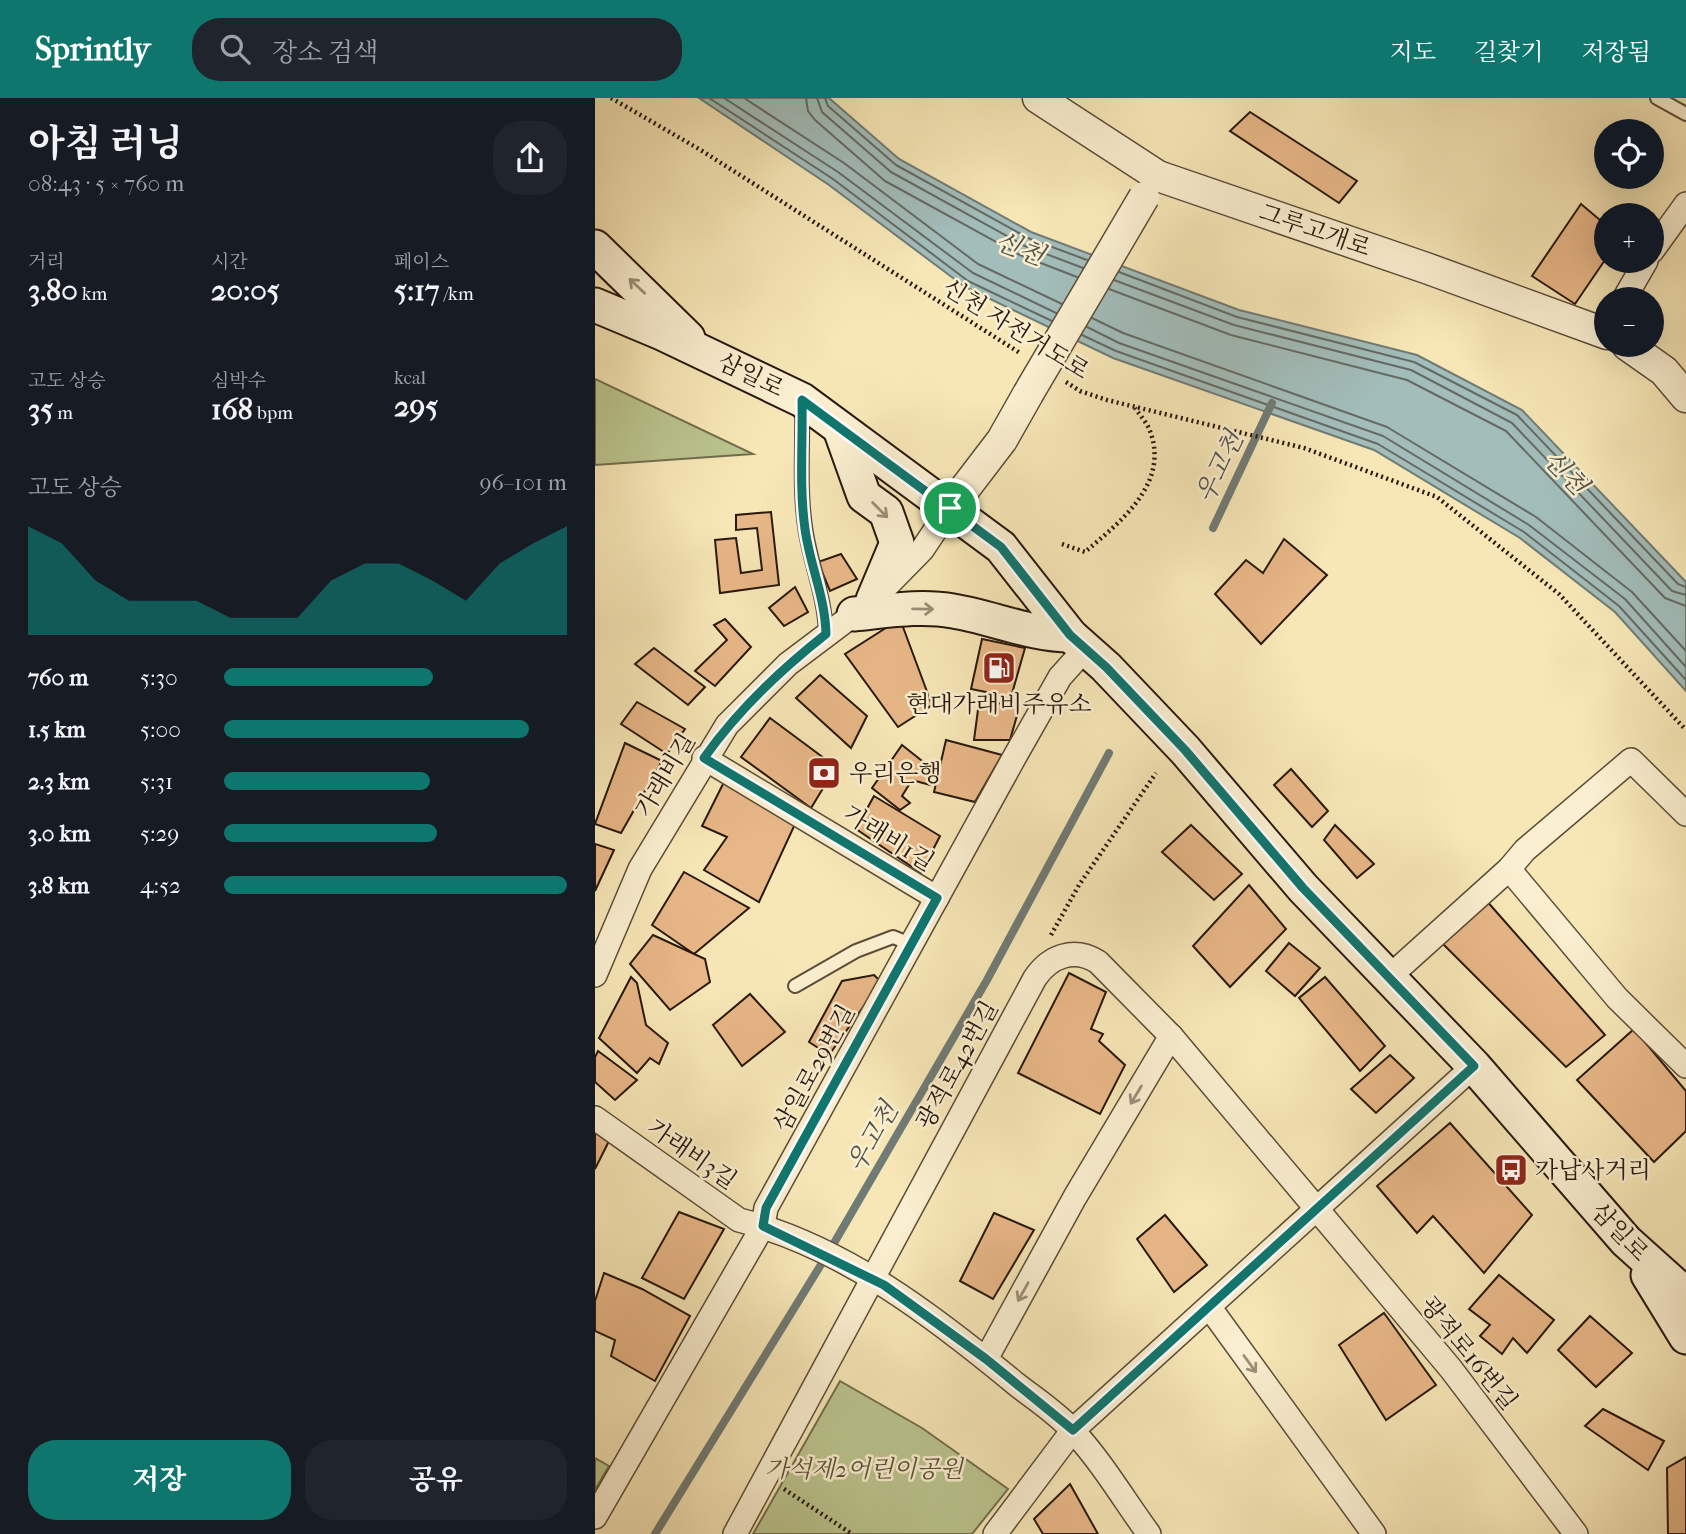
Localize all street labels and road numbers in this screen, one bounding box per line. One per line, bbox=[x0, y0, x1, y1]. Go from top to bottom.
street label: 그루고개로 bbox=[1256, 198, 1374, 262]
street label: 신천 자전거도로 bbox=[938, 273, 1094, 385]
street label: 삼일로 bbox=[714, 347, 788, 403]
street label: 가래비길 bbox=[629, 728, 701, 822]
street label: 가래비1길 bbox=[839, 799, 939, 877]
street label: 광적로42번길 bbox=[910, 996, 1004, 1134]
street label: 삼일로29번길 bbox=[768, 1000, 860, 1136]
street label: 가래비3길 bbox=[642, 1113, 742, 1195]
street label: 삼일로 bbox=[1586, 1197, 1654, 1267]
street label: 광적로16번길 bbox=[1415, 1291, 1523, 1415]

